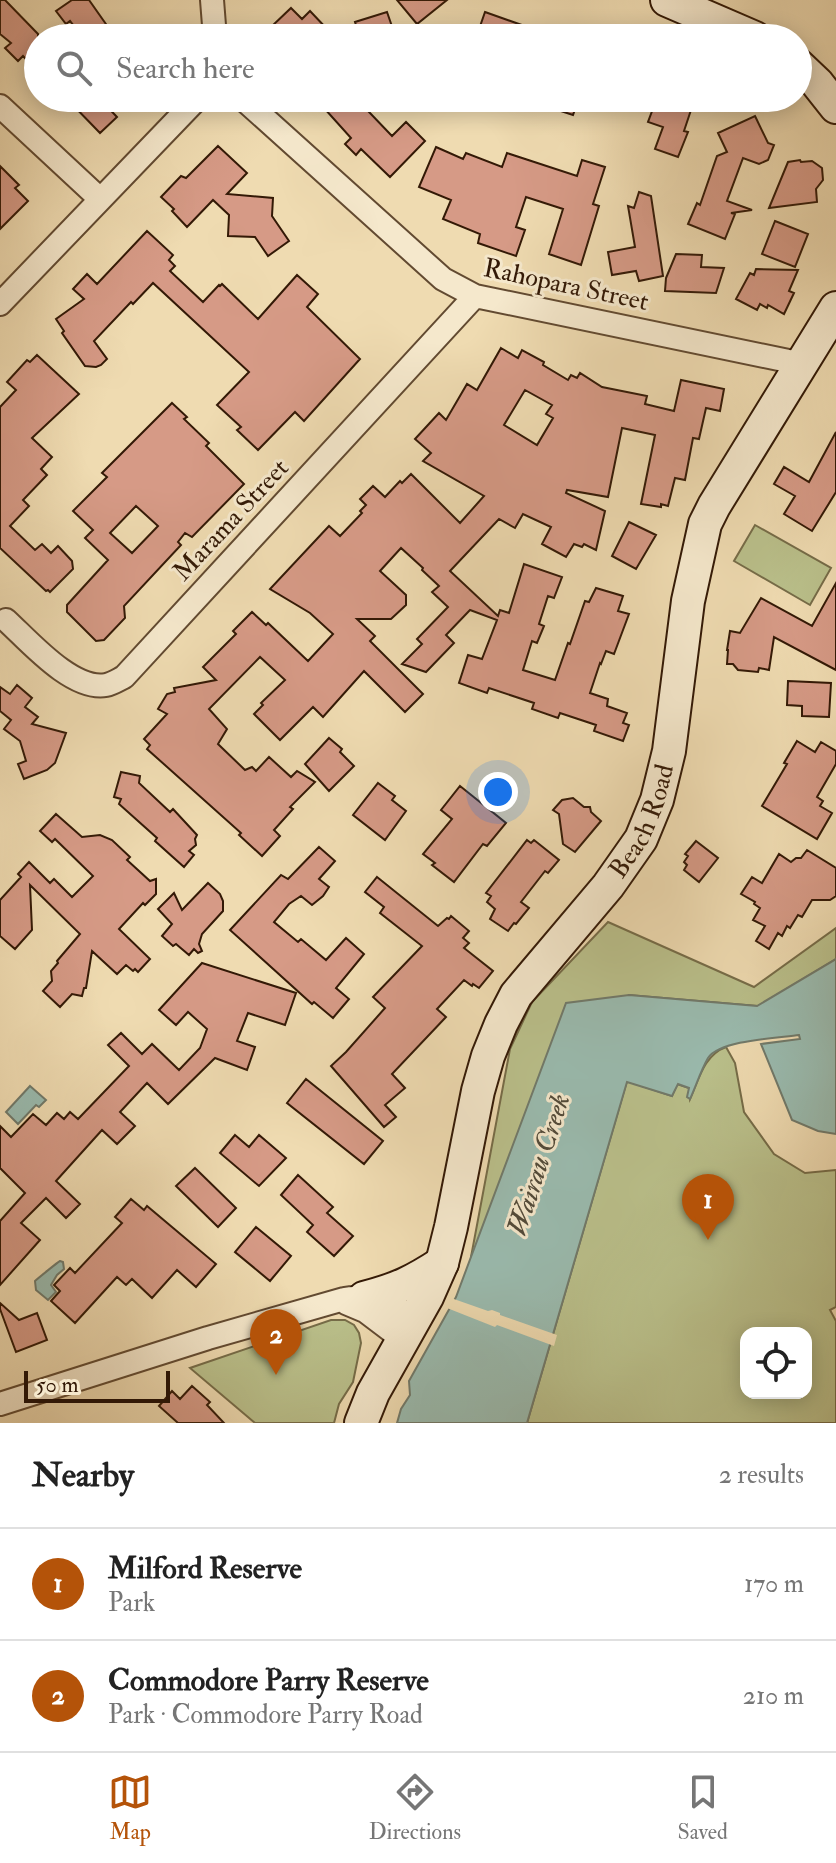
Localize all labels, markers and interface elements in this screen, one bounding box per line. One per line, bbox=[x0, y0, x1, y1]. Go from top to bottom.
search box bbox=[24, 24, 812, 112]
icon: search bbox=[52, 46, 96, 90]
text: Search here bbox=[116, 50, 255, 87]
street label: Rahopara Street bbox=[480, 252, 651, 319]
street label: Marama Street bbox=[166, 452, 296, 588]
street label: Beach Road bbox=[602, 761, 681, 884]
your location bbox=[478, 772, 518, 812]
water label: Wairau Creek bbox=[500, 1089, 578, 1241]
pin: 1 bbox=[682, 1174, 734, 1240]
pin: 2 bbox=[250, 1309, 302, 1375]
map controls bbox=[740, 1327, 812, 1399]
button: locate bbox=[740, 1327, 812, 1399]
scale bar bbox=[24, 1367, 170, 1403]
text: 50 m bbox=[36, 1371, 78, 1399]
text: Nearby bbox=[32, 1454, 134, 1497]
text: 2 results bbox=[719, 1459, 804, 1491]
text: Milford Reserve bbox=[108, 1550, 302, 1587]
text: 1 bbox=[53, 1568, 63, 1600]
text: 170 m bbox=[744, 1568, 804, 1600]
text: Park bbox=[108, 1587, 155, 1619]
text: Commodore Parry Reserve bbox=[108, 1662, 429, 1699]
text: 2 bbox=[51, 1680, 65, 1712]
text: 210 m bbox=[743, 1680, 804, 1712]
text: Park · Commodore Parry Road bbox=[108, 1699, 423, 1731]
tab: Map bbox=[108, 1770, 152, 1846]
tab: Directions bbox=[369, 1770, 461, 1846]
tab: Saved bbox=[678, 1770, 728, 1846]

